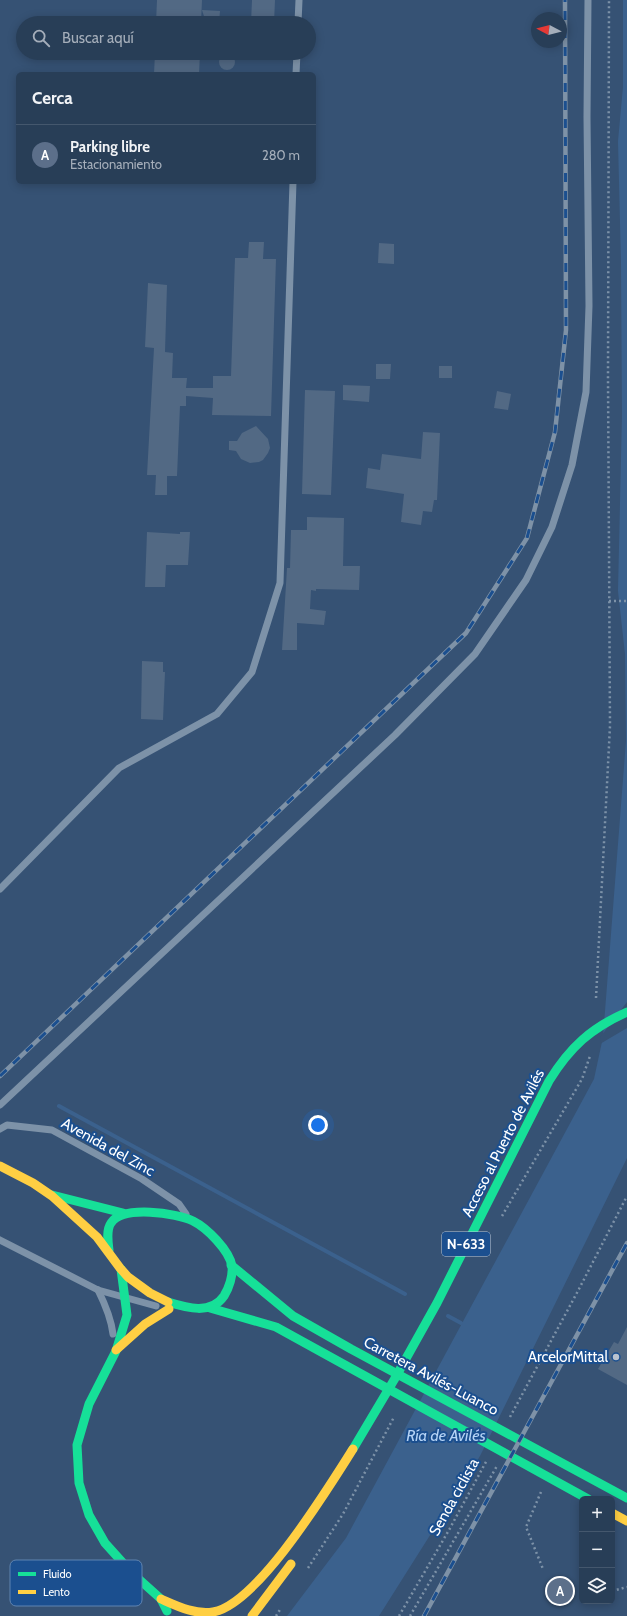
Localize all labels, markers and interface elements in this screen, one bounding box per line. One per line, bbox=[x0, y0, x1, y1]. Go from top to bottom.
north arrow bbox=[531, 12, 567, 48]
search box bbox=[16, 16, 316, 60]
icon: search bbox=[30, 27, 52, 49]
text: Buscar aquí bbox=[62, 29, 134, 47]
text: Cerca bbox=[32, 88, 73, 108]
text: Parking libre bbox=[70, 138, 150, 156]
text: A bbox=[41, 147, 49, 163]
text: 280 m bbox=[262, 147, 300, 163]
text: Estacionamiento bbox=[70, 156, 162, 172]
street label: Acceso al Puerto de Avilés bbox=[458, 1066, 548, 1220]
street label: Avenida del Zinc bbox=[58, 1114, 158, 1180]
your location bbox=[308, 1115, 328, 1135]
road number: N-633 bbox=[442, 1232, 490, 1256]
street label: Carretera Avilés-Luanco bbox=[361, 1333, 501, 1419]
place label: ArcelorMittal bbox=[528, 1348, 608, 1366]
marker: ArcelorMittal bbox=[611, 1352, 621, 1362]
water label: Ría de Avilés bbox=[406, 1426, 486, 1445]
street label: Senda ciclista bbox=[425, 1454, 483, 1539]
map controls bbox=[579, 1496, 615, 1604]
button: + bbox=[579, 1496, 615, 1532]
button: − bbox=[579, 1532, 615, 1568]
legend bbox=[10, 1560, 142, 1606]
text: Fluido bbox=[43, 1567, 72, 1581]
button: layers bbox=[579, 1568, 615, 1604]
pin: A bbox=[547, 1576, 573, 1606]
text: Lento bbox=[43, 1585, 70, 1599]

